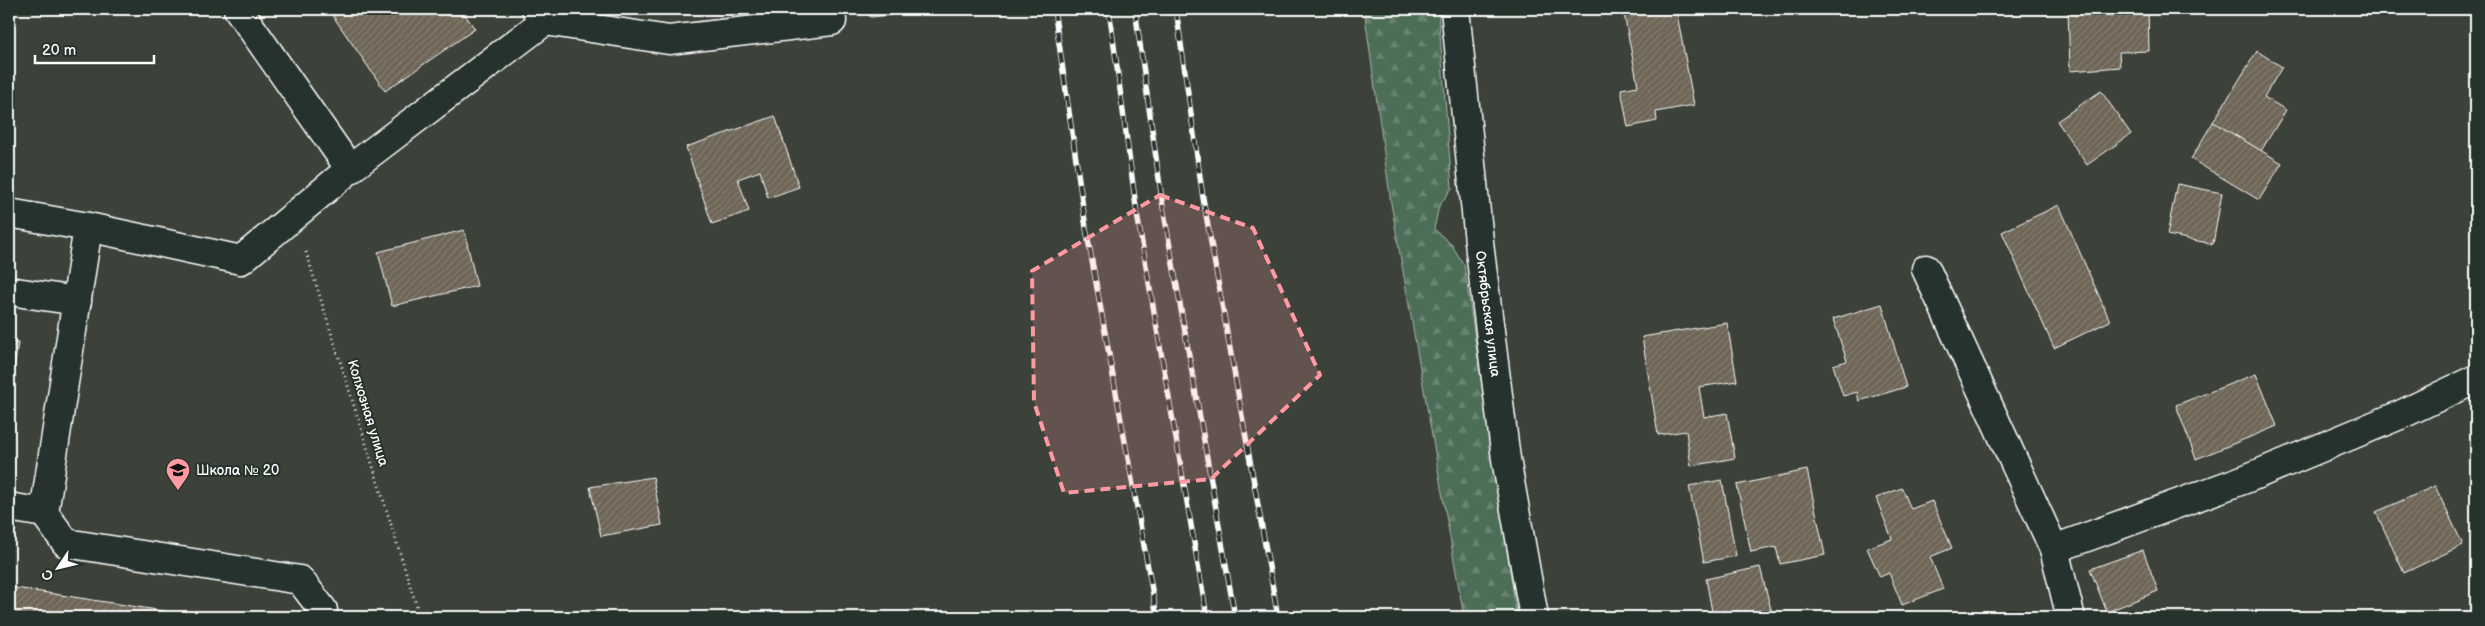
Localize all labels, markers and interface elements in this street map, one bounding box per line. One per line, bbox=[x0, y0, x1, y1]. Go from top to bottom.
scale bar bbox=[35, 32, 154, 64]
text: 20 m bbox=[42, 41, 76, 60]
street label: Октябрьская улица bbox=[1472, 250, 1504, 379]
street label: Колхозная улица bbox=[344, 358, 393, 469]
school or university icon: Школа № 20 bbox=[165, 457, 191, 491]
place label: Школа № 20 bbox=[196, 462, 279, 479]
north arrow bbox=[32, 544, 82, 594]
text: С bbox=[38, 566, 58, 584]

